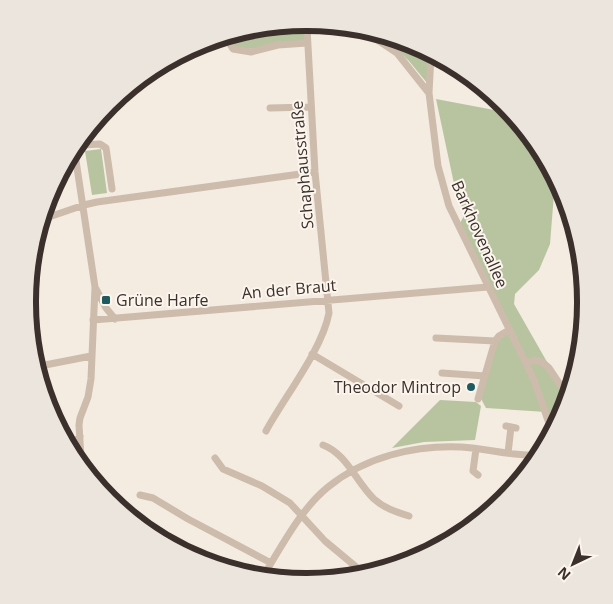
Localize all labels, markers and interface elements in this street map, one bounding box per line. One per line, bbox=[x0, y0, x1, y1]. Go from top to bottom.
street label: Schaphausstraße bbox=[285, 100, 319, 230]
street label: Barkhovenallee bbox=[446, 177, 514, 291]
street label: An der Braut bbox=[241, 274, 337, 304]
place label: Grüne Harfe bbox=[116, 289, 209, 311]
marker: Grüne Harfe bbox=[100, 294, 112, 306]
place label: Theodor Mintrop bbox=[334, 376, 461, 398]
marker: Theodor Mintrop bbox=[465, 381, 477, 393]
north arrow bbox=[548, 539, 598, 589]
text: N bbox=[553, 563, 574, 585]

